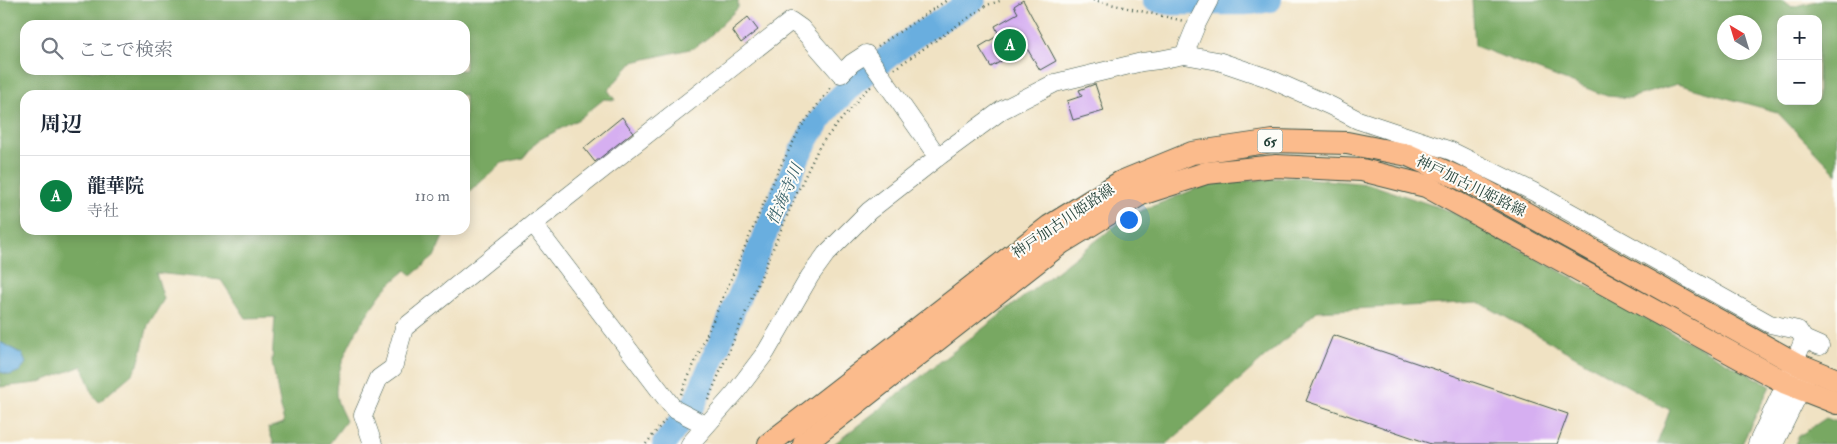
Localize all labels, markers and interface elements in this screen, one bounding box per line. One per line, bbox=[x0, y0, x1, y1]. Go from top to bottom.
north arrow bbox=[1717, 15, 1762, 60]
map controls bbox=[1777, 15, 1822, 105]
button: + bbox=[1777, 15, 1822, 60]
search box bbox=[20, 20, 470, 75]
pin: A bbox=[994, 26, 1026, 64]
icon: search bbox=[38, 34, 66, 62]
text: ここで検索 bbox=[78, 38, 173, 62]
button: − bbox=[1777, 60, 1822, 105]
text: 周辺 bbox=[40, 111, 82, 138]
road number: 65 bbox=[1258, 130, 1282, 152]
street label: 神戸加古川姫路線 bbox=[1413, 152, 1529, 221]
water label: 性海寺川 bbox=[763, 159, 808, 228]
text: 龍華院 bbox=[87, 174, 144, 198]
street label: 神戸加古川姫路線 bbox=[1008, 180, 1118, 263]
text: A bbox=[51, 186, 61, 206]
text: 110 m bbox=[415, 186, 450, 206]
text: 寺社 bbox=[87, 201, 119, 221]
your location bbox=[1116, 207, 1142, 233]

